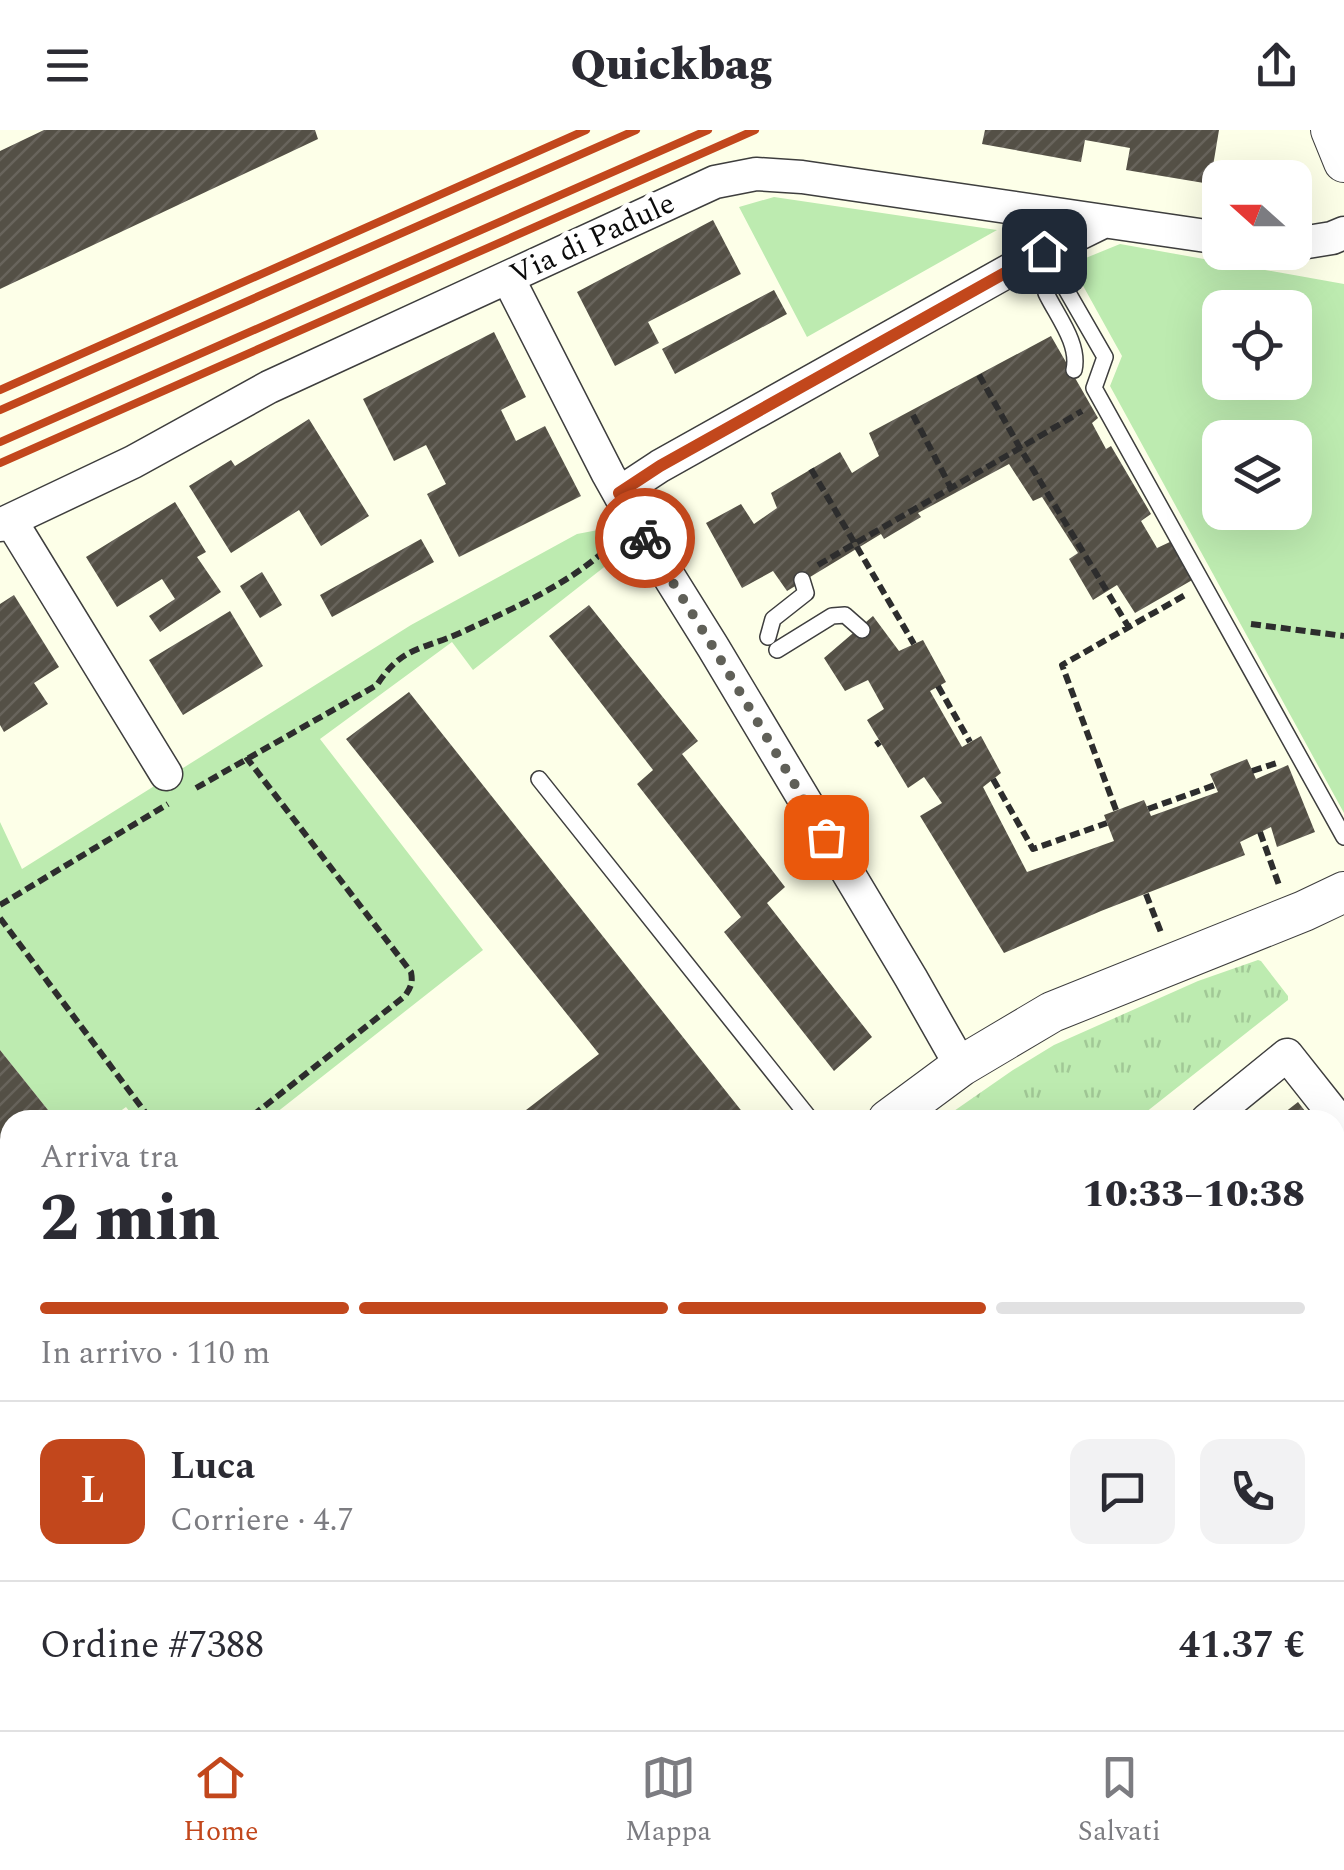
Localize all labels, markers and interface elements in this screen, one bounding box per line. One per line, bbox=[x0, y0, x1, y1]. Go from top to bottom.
text: Quickbag bbox=[571, 31, 773, 100]
icon: menu bbox=[40, 38, 95, 93]
icon: share bbox=[1249, 38, 1304, 93]
north arrow bbox=[1202, 160, 1312, 270]
map controls bbox=[1202, 160, 1312, 530]
street label: Via di Padule bbox=[502, 181, 683, 297]
pin bbox=[1002, 209, 1087, 294]
icon: home bbox=[1017, 224, 1072, 279]
button: locate bbox=[1202, 290, 1312, 400]
button: layers bbox=[1202, 420, 1312, 530]
courier bbox=[595, 488, 695, 588]
icon: bike bbox=[618, 511, 673, 566]
pin bbox=[784, 795, 869, 880]
icon: bag bbox=[799, 810, 854, 865]
text: Arriva tra bbox=[40, 1133, 179, 1182]
text: 10:33–10:38 bbox=[1082, 1166, 1305, 1224]
text: 2 min bbox=[40, 1170, 220, 1269]
text: In arrivo · 110 m bbox=[40, 1329, 270, 1378]
text: Luca bbox=[170, 1438, 255, 1496]
button: chat bbox=[1070, 1439, 1175, 1544]
button: phone bbox=[1200, 1439, 1305, 1544]
text: L bbox=[80, 1462, 105, 1520]
text: Corriere · 4.7 bbox=[170, 1496, 354, 1545]
text: Ordine #7388 bbox=[40, 1617, 264, 1675]
text: 41.37 € bbox=[1179, 1617, 1305, 1675]
tab: Home bbox=[183, 1750, 259, 1853]
tab: Mappa bbox=[625, 1750, 711, 1853]
tab: Salvati bbox=[1078, 1750, 1161, 1853]

